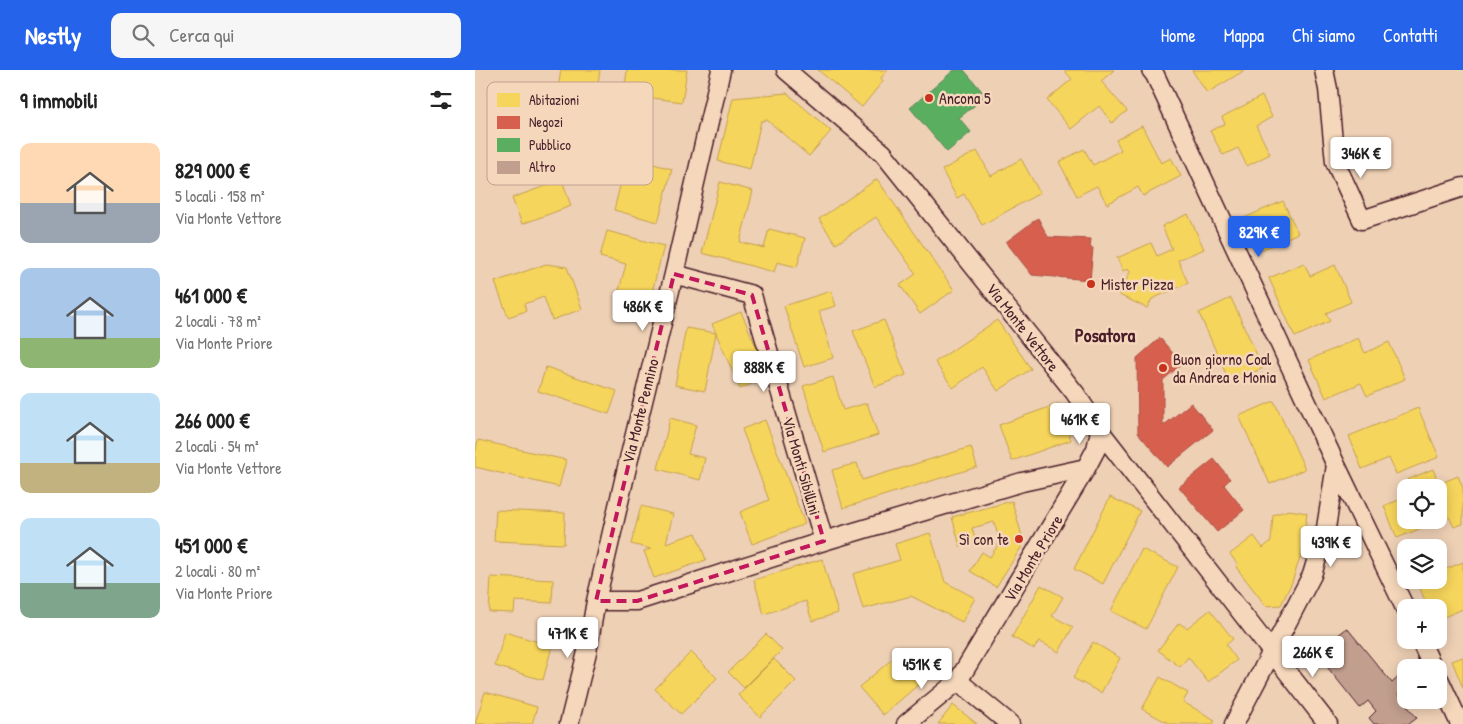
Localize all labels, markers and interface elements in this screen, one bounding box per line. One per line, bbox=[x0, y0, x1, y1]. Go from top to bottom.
search box bbox=[111, 13, 461, 58]
text: Nestly bbox=[25, 19, 81, 51]
icon: search bbox=[129, 21, 157, 49]
text: Cerca qui bbox=[169, 22, 235, 48]
text: Home bbox=[1161, 23, 1196, 48]
text: Mappa bbox=[1224, 23, 1264, 48]
text: Chi siamo bbox=[1292, 23, 1355, 48]
text: Contatti bbox=[1383, 23, 1438, 48]
legend bbox=[487, 82, 653, 185]
text: 9 immobili bbox=[20, 86, 98, 115]
icon: filters bbox=[427, 86, 455, 114]
place label: Ancona 5 bbox=[939, 87, 991, 109]
text: Abitazioni bbox=[529, 90, 579, 109]
marker: Ancona 5 bbox=[923, 92, 935, 104]
text: Negozi bbox=[529, 112, 563, 132]
text: Pubblico bbox=[529, 135, 571, 154]
pin: 346K € bbox=[1320, 136, 1402, 179]
text: 346K € bbox=[1341, 142, 1381, 164]
text: 829 000 € bbox=[175, 156, 250, 185]
text: Altro bbox=[529, 157, 556, 176]
icon: home bbox=[60, 163, 120, 223]
text: 5 locali · 158 m² bbox=[175, 185, 265, 207]
text: Via Monte Vettore bbox=[175, 207, 282, 229]
pin: 829K € bbox=[1218, 216, 1300, 258]
text: 829K € bbox=[1239, 221, 1279, 243]
place label: Mister Pizza bbox=[1101, 273, 1173, 295]
street label: Via Monte Vettore bbox=[982, 278, 1065, 376]
marker: Mister Pizza bbox=[1085, 278, 1097, 290]
text: 461 000 € bbox=[175, 281, 247, 310]
icon: home bbox=[60, 288, 120, 348]
pin: 486K € bbox=[602, 290, 684, 332]
text: 486K € bbox=[623, 295, 663, 317]
text: 2 locali · 78 m² bbox=[175, 310, 261, 332]
district label: Posatora bbox=[1075, 322, 1136, 348]
text: Via Monte Priore bbox=[175, 332, 273, 354]
place label: Buon giorno Coal da Andrea e Monia bbox=[1173, 348, 1276, 388]
pin: 888K € bbox=[723, 350, 805, 393]
street label: Via Monte Pennino bbox=[616, 356, 664, 466]
text: 888K € bbox=[744, 356, 784, 378]
marker: Buon giorno Coal da Andrea e Monia bbox=[1157, 362, 1169, 374]
pin: 461K € bbox=[1039, 402, 1121, 445]
text: 266 000 € bbox=[175, 406, 250, 435]
text: 461K € bbox=[1061, 408, 1099, 430]
icon: home bbox=[60, 413, 120, 473]
street label: Via Monti Sibillini bbox=[778, 414, 826, 518]
text: 2 locali · 54 m² bbox=[175, 435, 259, 457]
text: Via Monte Vettore bbox=[175, 457, 282, 479]
map controls bbox=[1397, 479, 1447, 709]
button: locate bbox=[1397, 479, 1447, 529]
street label: Via Monte Priore bbox=[998, 510, 1068, 606]
pin: 439K € bbox=[1290, 526, 1372, 568]
place label: Sì con te bbox=[959, 528, 1010, 550]
text: 451 000 € bbox=[175, 531, 247, 560]
text: 439K € bbox=[1312, 531, 1350, 553]
marker: Sì con te bbox=[1013, 533, 1025, 545]
icon: home bbox=[60, 538, 120, 598]
button: layers bbox=[1397, 539, 1447, 589]
text: 2 locali · 80 m² bbox=[175, 560, 260, 582]
text: Via Monte Priore bbox=[175, 582, 273, 604]
button: + bbox=[1397, 599, 1447, 649]
pin: 471K € bbox=[527, 616, 609, 659]
text: 471K € bbox=[548, 622, 588, 644]
pin: 266K € bbox=[1272, 636, 1354, 678]
text: 266K € bbox=[1293, 641, 1333, 663]
pin: 451K € bbox=[881, 648, 963, 690]
text: 451K € bbox=[903, 653, 941, 675]
button: − bbox=[1397, 659, 1447, 709]

